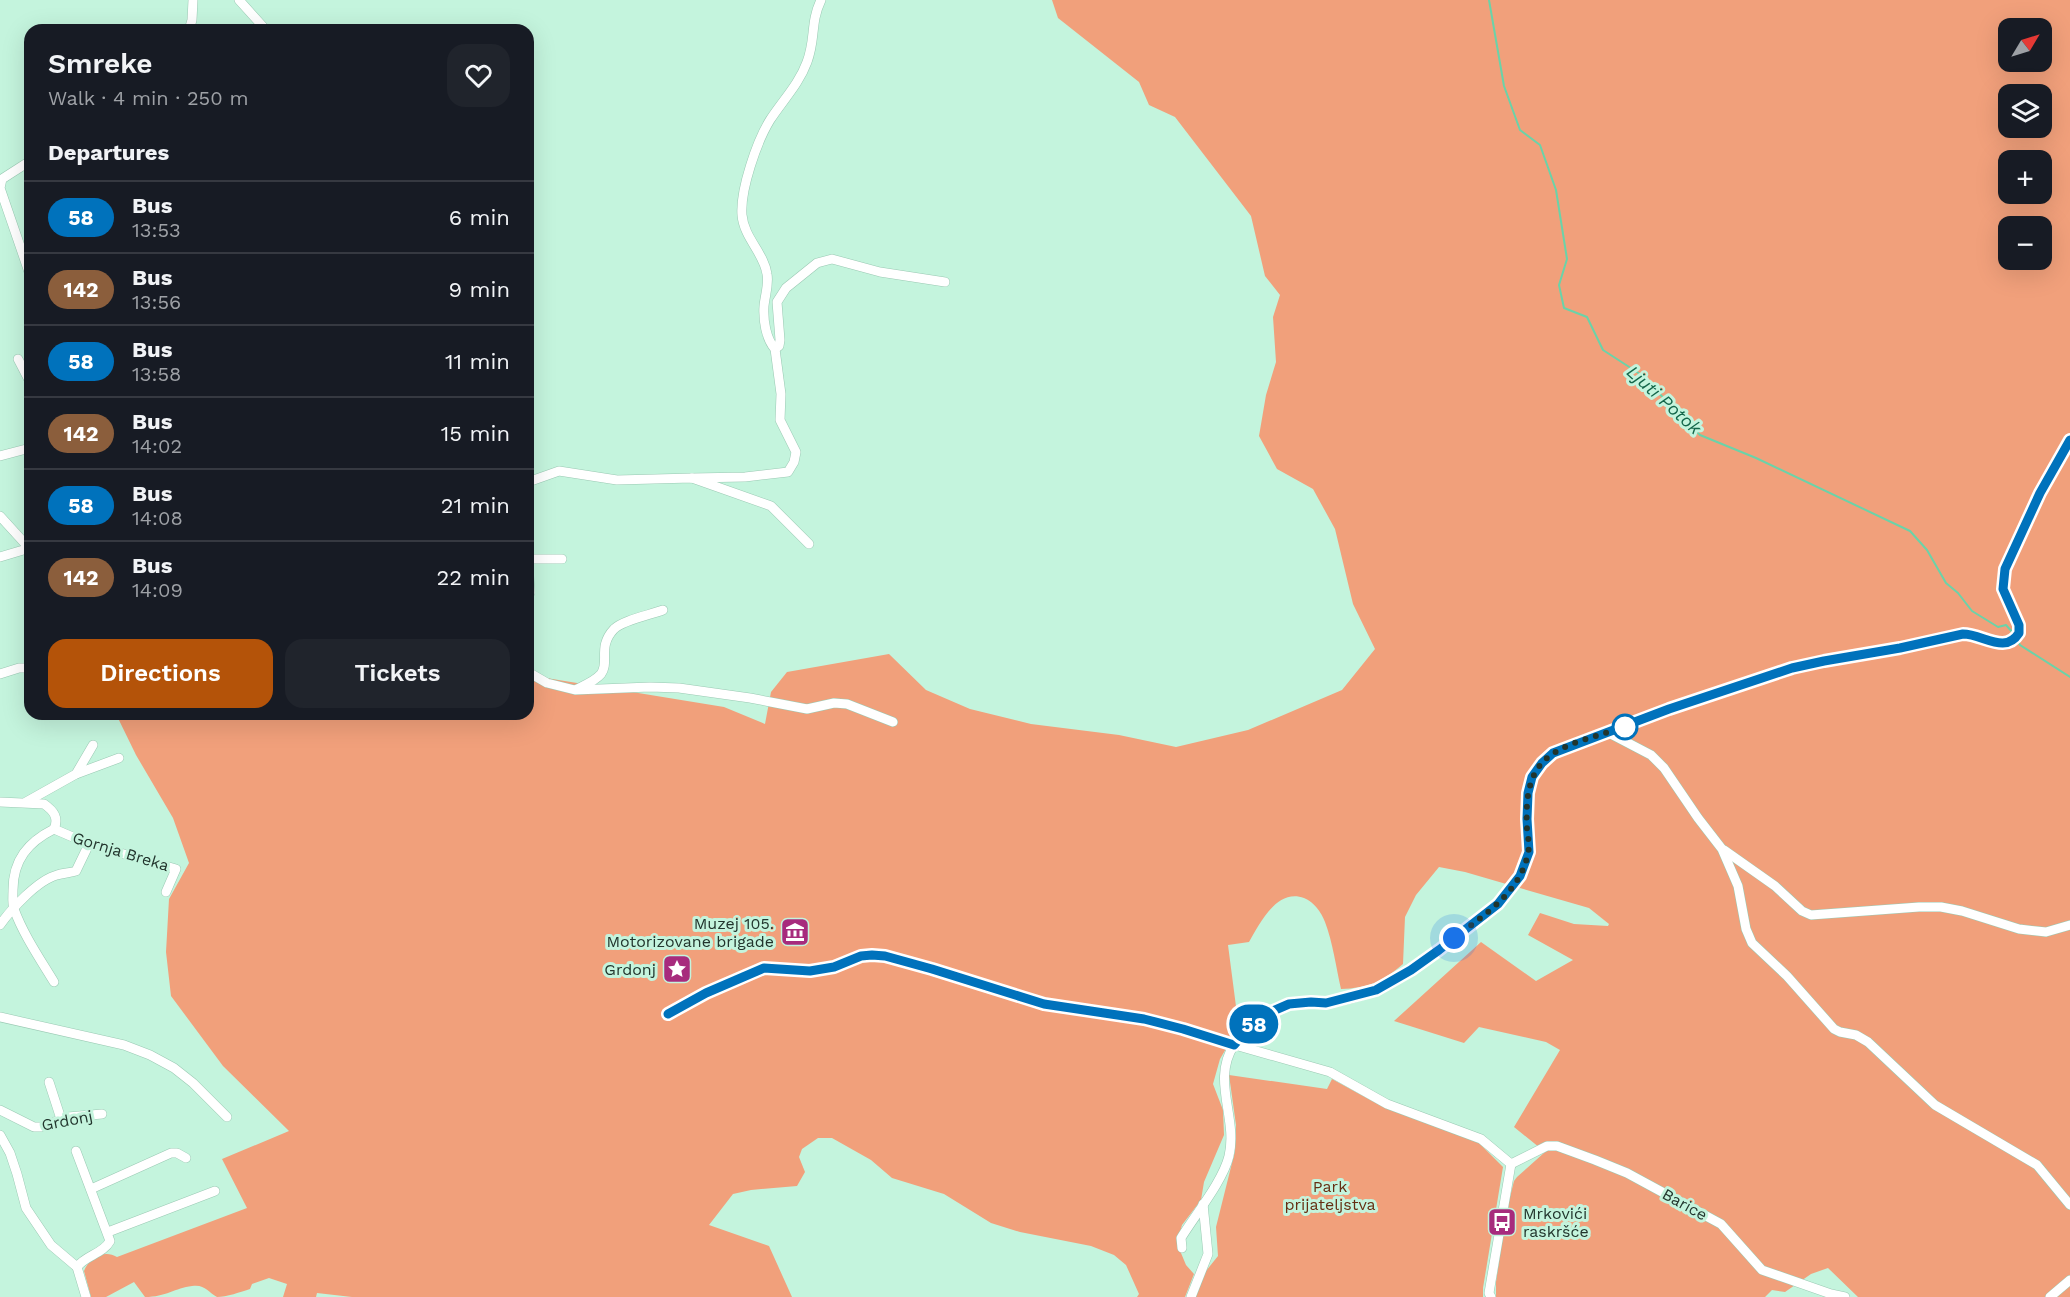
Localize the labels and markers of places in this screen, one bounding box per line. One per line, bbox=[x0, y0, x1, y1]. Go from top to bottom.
unlabelled marker bbox=[1612, 714, 1638, 740]
place label: Muzej 105. Motorizovane brigade bbox=[606, 914, 774, 951]
museum icon: Muzej 105. Motorizovane brigade bbox=[779, 916, 811, 948]
place icon: Grdonj bbox=[661, 953, 693, 985]
place label: Grdonj bbox=[604, 960, 656, 979]
place label: Mrkovići raskršće bbox=[1523, 1204, 1589, 1241]
bus stop icon: Mrkovići raskršće bbox=[1486, 1206, 1518, 1238]

